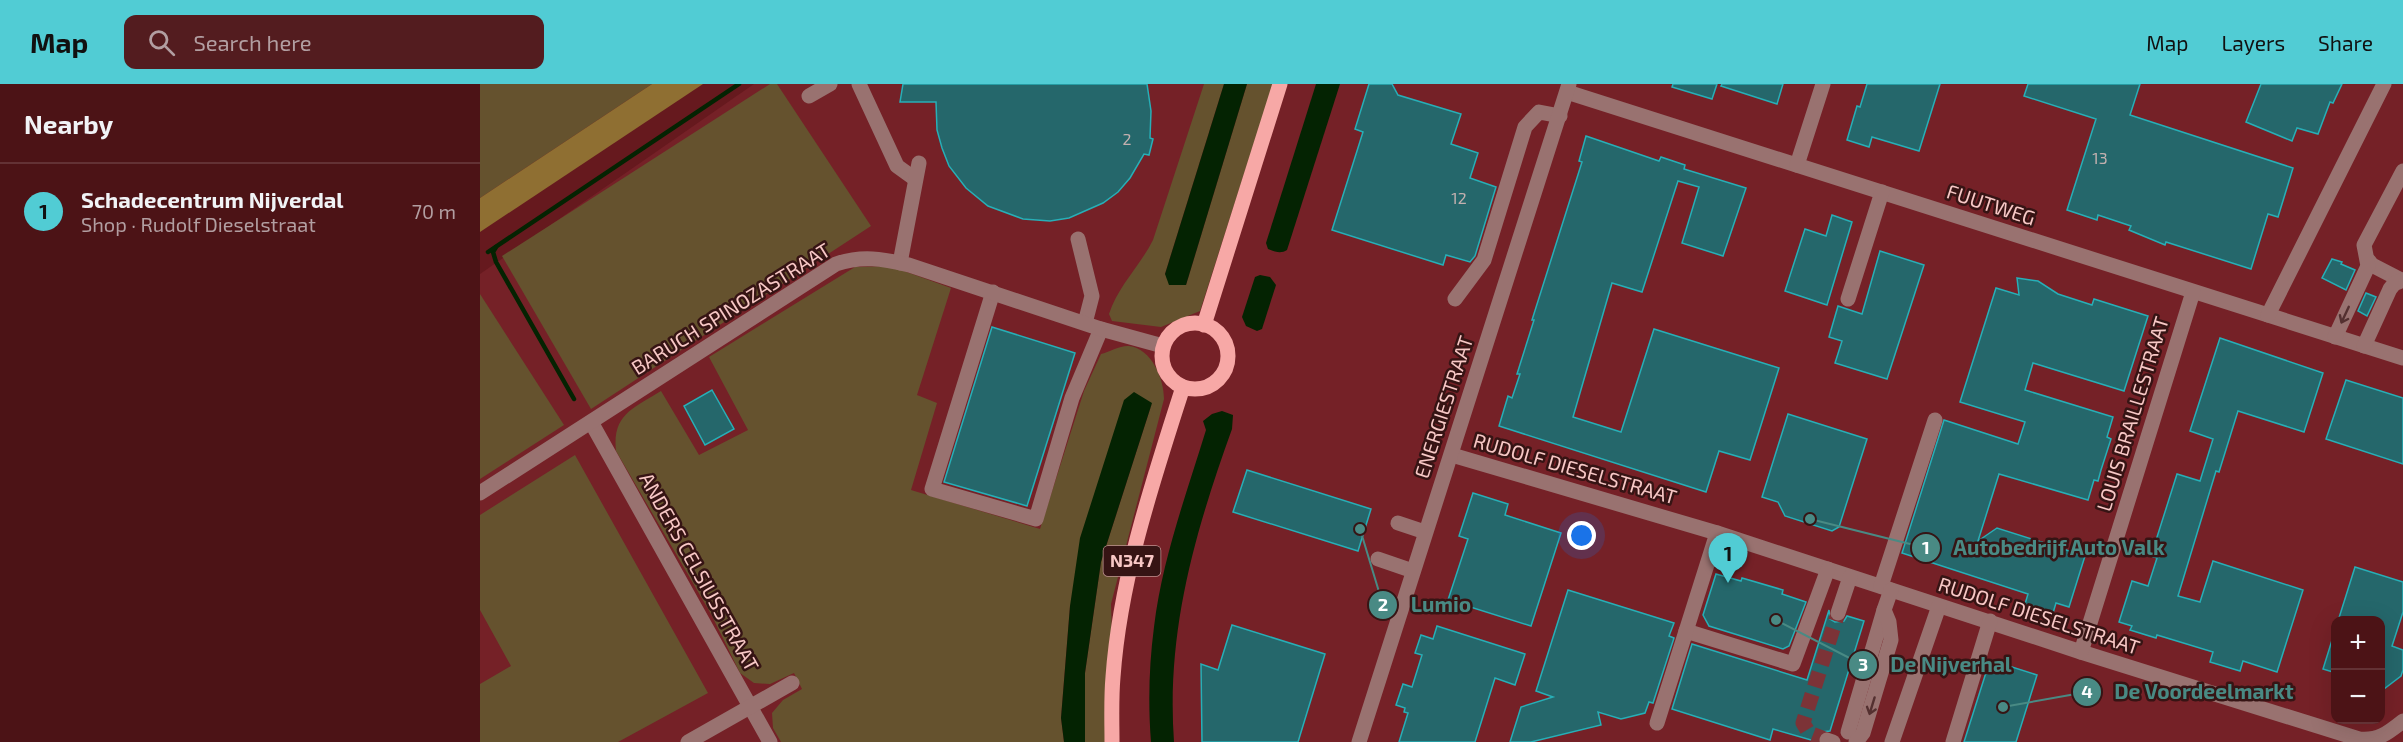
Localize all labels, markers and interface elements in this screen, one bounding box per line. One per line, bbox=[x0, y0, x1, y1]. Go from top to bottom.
search box bbox=[124, 15, 544, 69]
text: Map bbox=[30, 25, 88, 59]
icon: search bbox=[145, 26, 178, 59]
text: Search here bbox=[193, 29, 312, 55]
text: Map bbox=[2146, 30, 2188, 55]
text: Layers bbox=[2221, 30, 2285, 55]
text: Share bbox=[2318, 30, 2373, 55]
text: Nearby bbox=[24, 108, 113, 139]
house number: 2 bbox=[1123, 129, 1132, 148]
house number: 13 bbox=[2092, 148, 2108, 167]
street label: FUUTWEG bbox=[1944, 178, 2039, 230]
text: Schadecentrum Nijverdal bbox=[81, 186, 344, 212]
house number: 12 bbox=[1451, 188, 1467, 207]
text: 1 bbox=[39, 199, 48, 223]
text: 70 m bbox=[412, 199, 456, 223]
text: Shop · Rudolf Dieselstraat bbox=[81, 212, 316, 236]
street label: BARUCH SPINOZASTRAAT bbox=[627, 237, 835, 379]
one-way arrow bbox=[2338, 306, 2350, 324]
street label: LOUIS BRAILLESTRAAT bbox=[2091, 313, 2173, 514]
street label: ENERGIESTRAAT bbox=[1409, 332, 1478, 481]
street label: RUDOLF DIESELSTRAAT bbox=[1471, 427, 1680, 509]
street label: ANDERS CELSIUSSTRAAT bbox=[635, 468, 765, 675]
your location bbox=[1567, 521, 1596, 550]
callout: Autobedrijf Auto Valk bbox=[1911, 528, 2177, 567]
pin: 1 bbox=[1708, 534, 1748, 583]
text: Autobedrijf Auto Valk bbox=[1953, 534, 2165, 559]
text: 1 bbox=[1922, 536, 1930, 558]
road number: N347 bbox=[1104, 546, 1160, 576]
street label: RUDOLF DIESELSTRAAT bbox=[1936, 571, 2143, 659]
callout: Lumio bbox=[1368, 585, 1483, 624]
text: Lumio bbox=[1411, 591, 1471, 616]
text: 2 bbox=[1378, 593, 1388, 615]
map controls bbox=[2331, 616, 2385, 724]
button: + bbox=[2331, 616, 2385, 670]
callout: De Nijverhal bbox=[1848, 645, 2024, 684]
text: De Nijverhal bbox=[1890, 651, 2012, 676]
text: 3 bbox=[1858, 653, 1868, 675]
button: − bbox=[2331, 670, 2385, 724]
callout: De Voordeelmarkt bbox=[2072, 672, 2306, 711]
text: De Voordeelmarkt bbox=[2114, 678, 2294, 703]
text: 4 bbox=[2081, 680, 2093, 702]
one-way arrow bbox=[1866, 696, 1877, 715]

